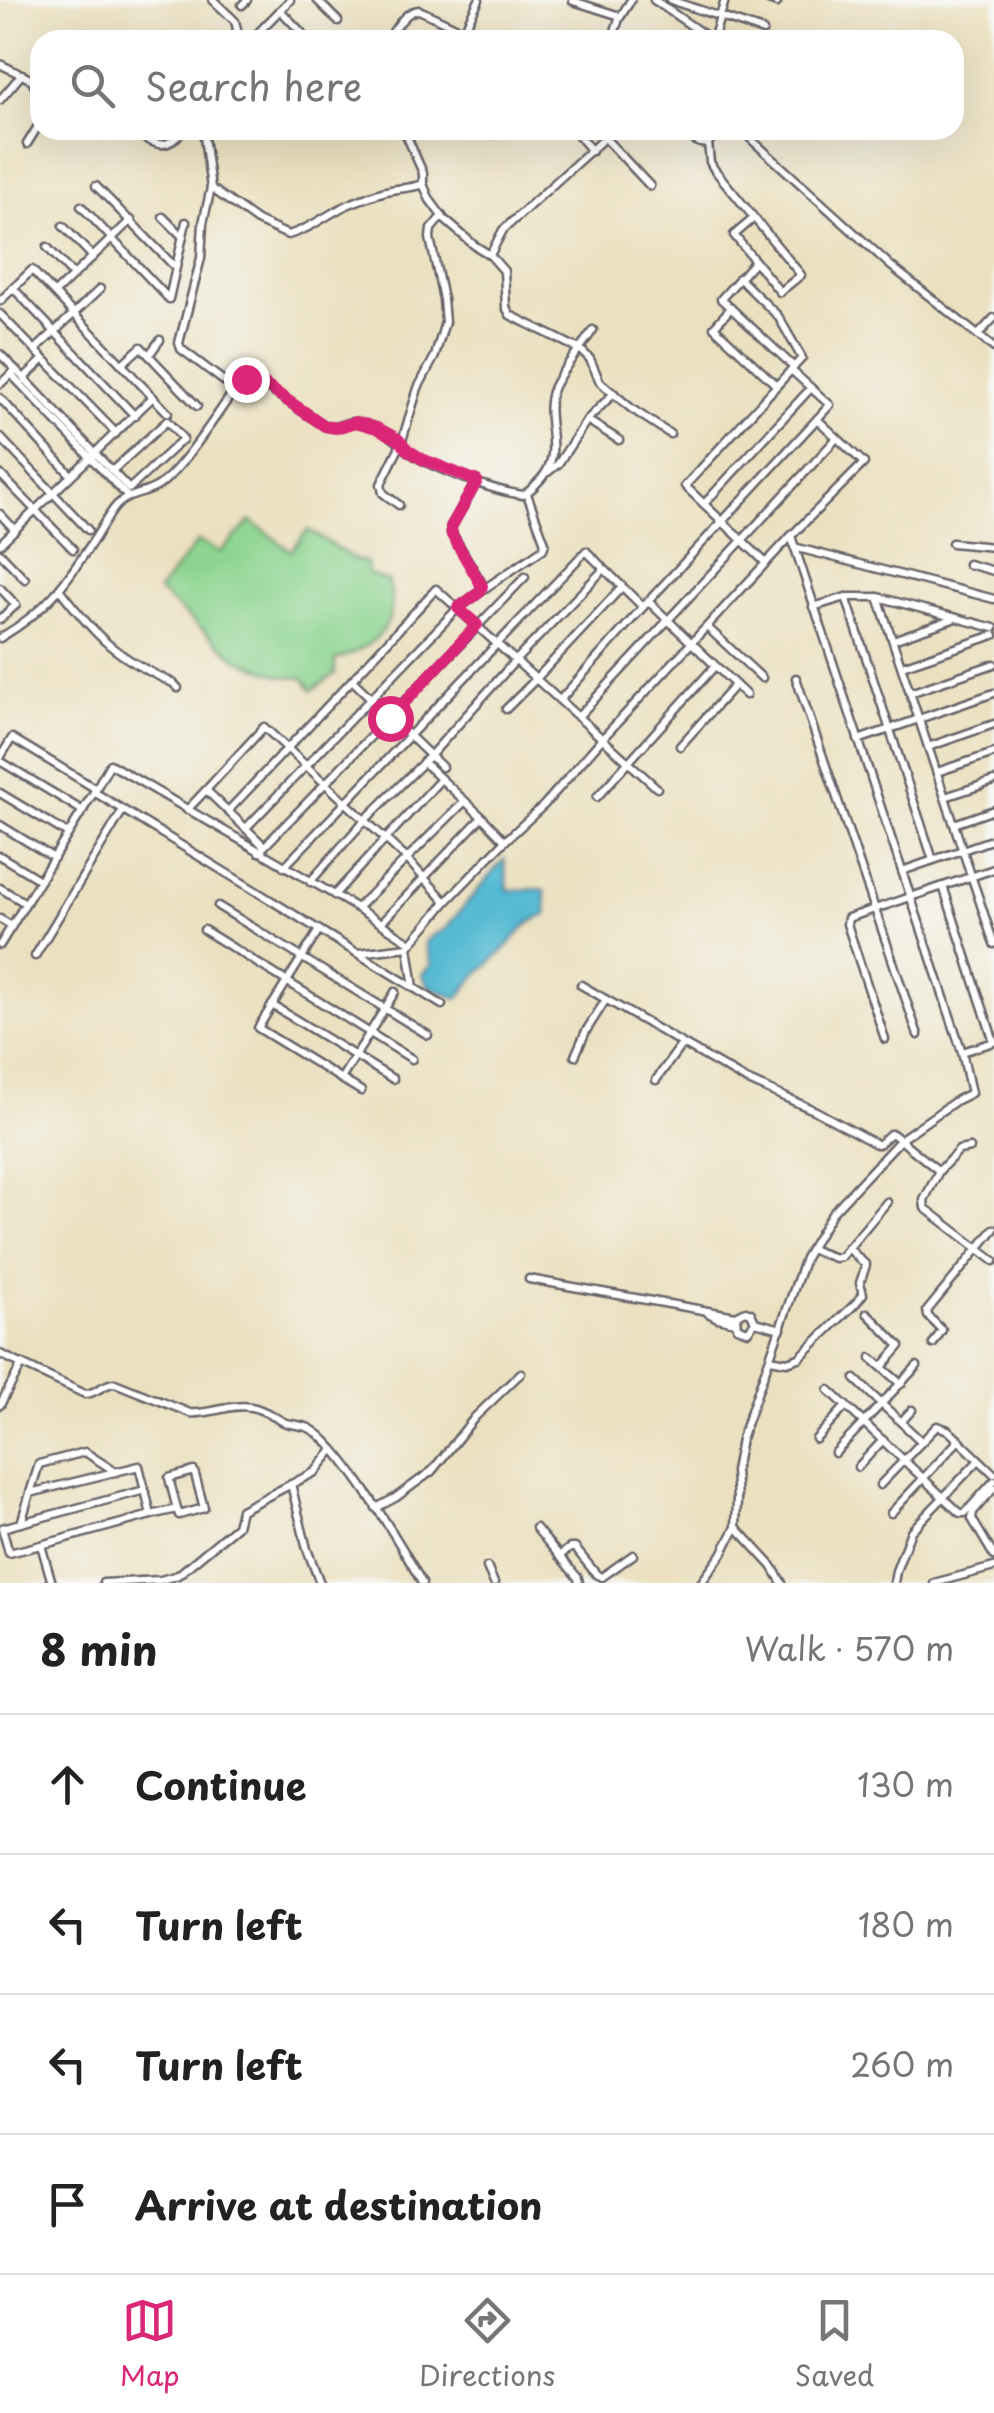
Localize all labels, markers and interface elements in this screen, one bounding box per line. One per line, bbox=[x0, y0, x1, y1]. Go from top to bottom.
search box bbox=[30, 30, 964, 140]
text: Search here bbox=[145, 57, 362, 114]
icon: search bbox=[65, 58, 120, 113]
route end bbox=[224, 357, 270, 403]
route start bbox=[368, 696, 414, 742]
text: 8 min bbox=[40, 1617, 158, 1680]
text: Walk · 570 m bbox=[745, 1624, 954, 1672]
text: Continue bbox=[135, 1756, 306, 1813]
icon: ahead bbox=[40, 1757, 95, 1812]
text: 130 m bbox=[857, 1760, 954, 1808]
text: Turn left bbox=[135, 1896, 303, 1953]
icon: left bbox=[40, 1897, 95, 1952]
text: 180 m bbox=[858, 1900, 954, 1948]
text: Turn left bbox=[135, 2036, 303, 2093]
icon: left bbox=[40, 2037, 95, 2092]
text: 260 m bbox=[850, 2040, 954, 2088]
text: Arrive at destination bbox=[135, 2176, 543, 2233]
icon: arrive bbox=[40, 2177, 95, 2232]
tab: Map bbox=[120, 2293, 180, 2396]
tab: Directions bbox=[419, 2293, 555, 2396]
tab: Saved bbox=[795, 2293, 874, 2396]

